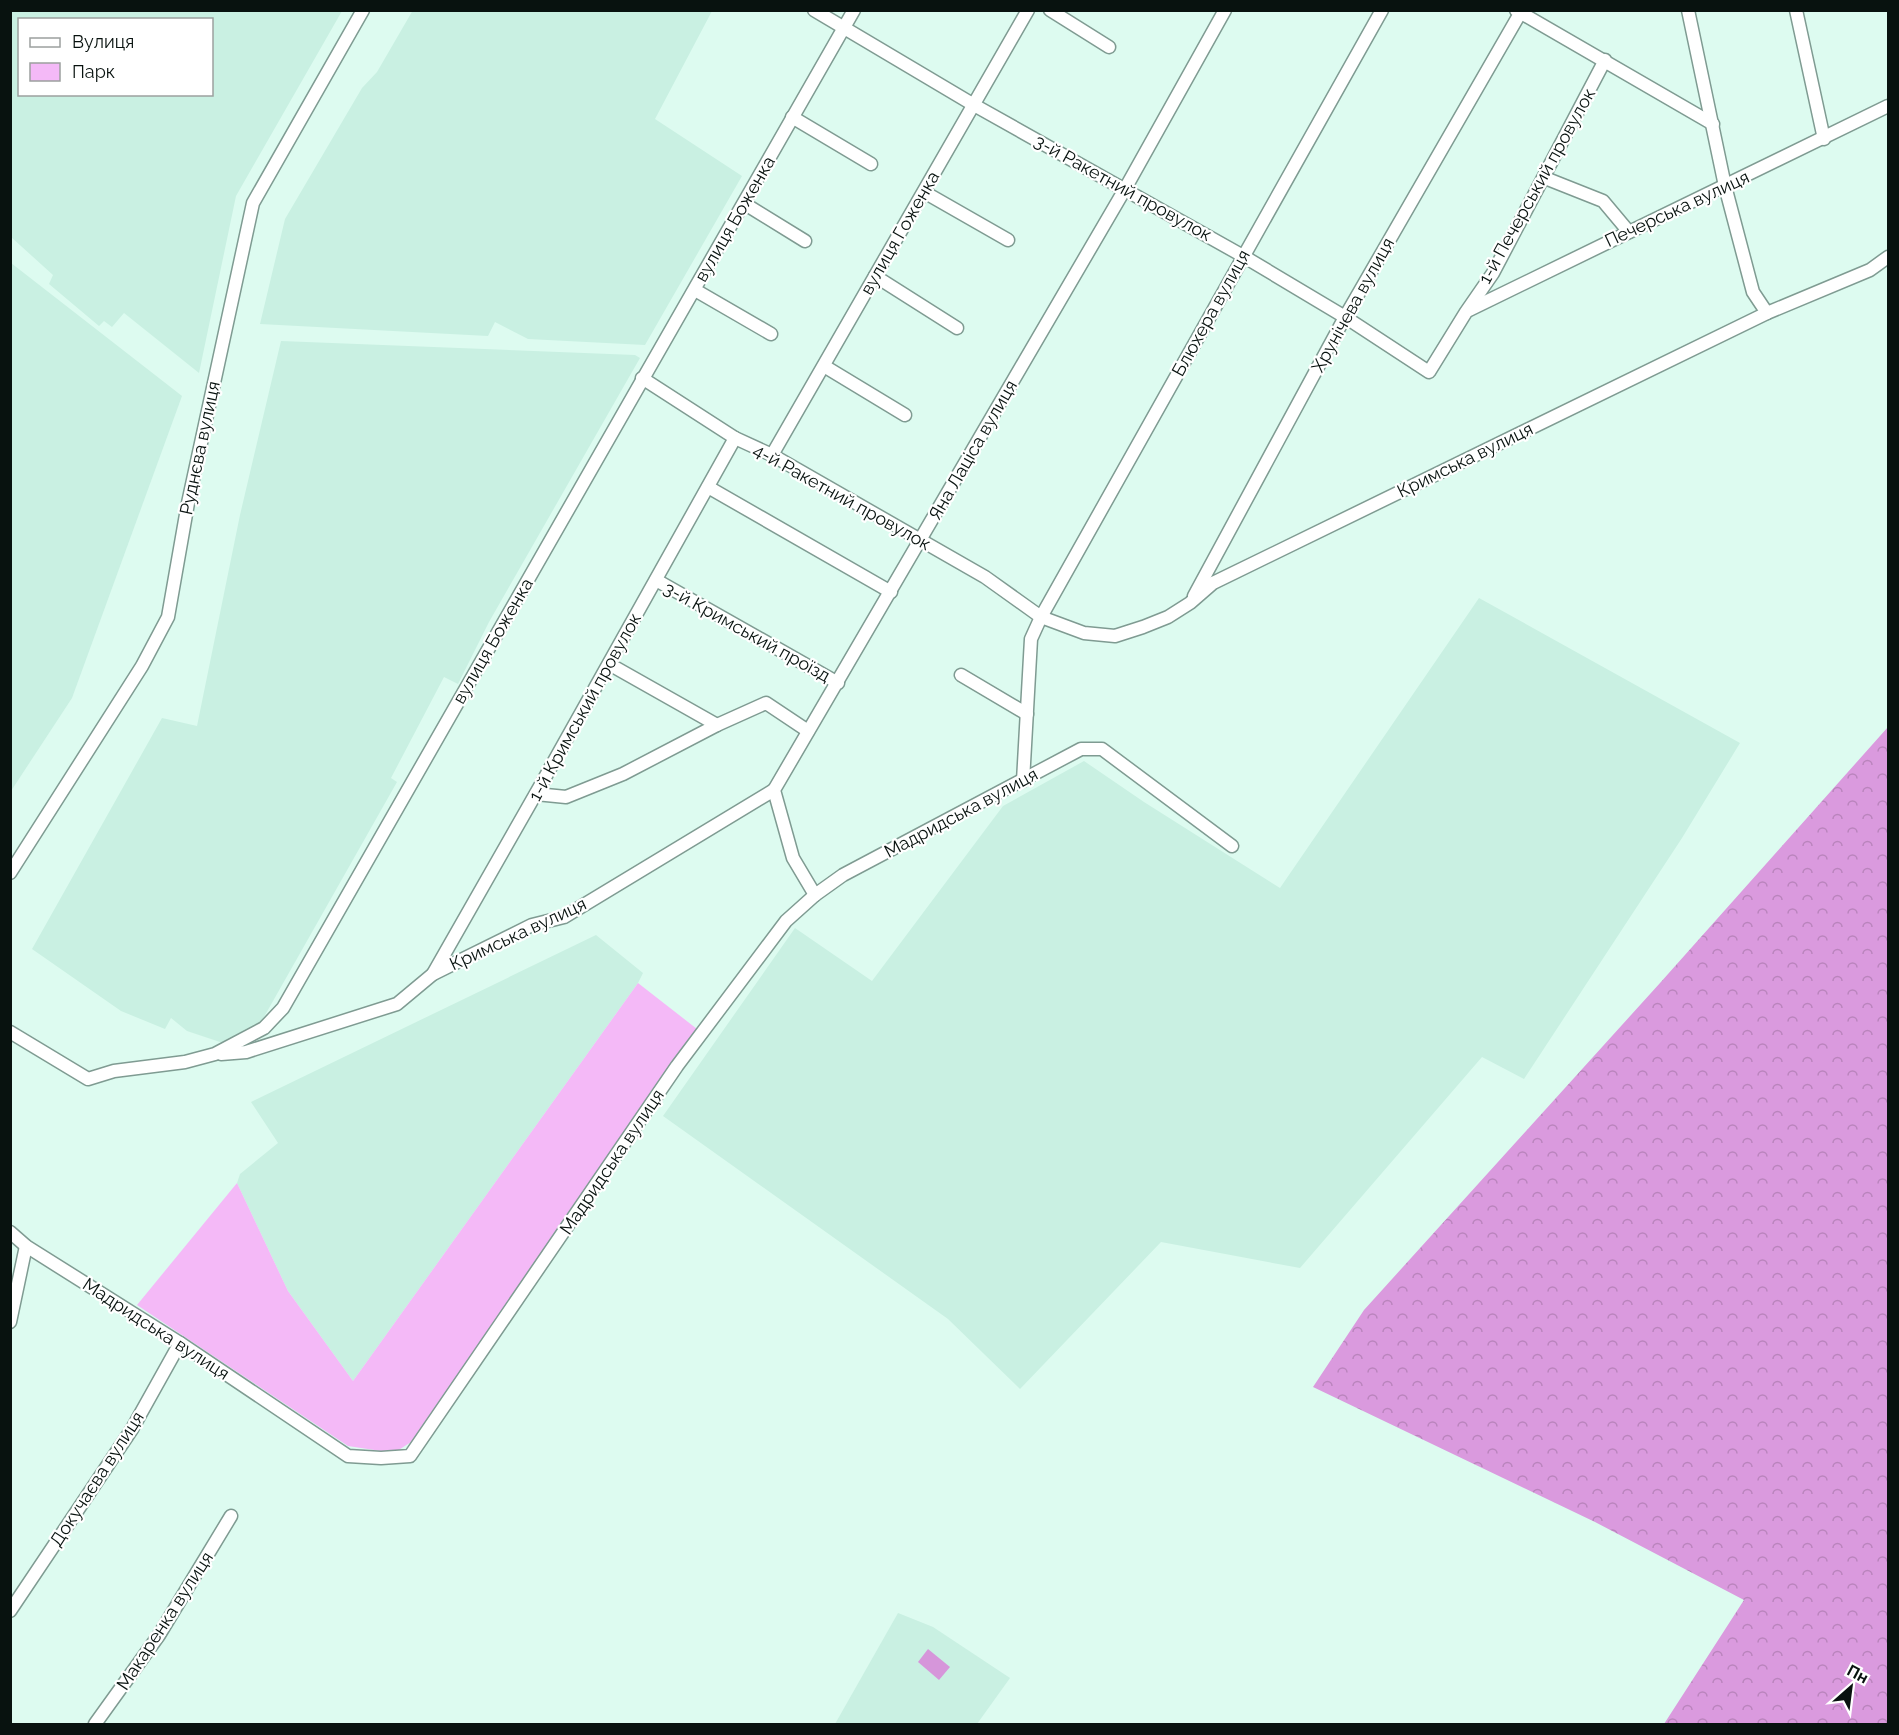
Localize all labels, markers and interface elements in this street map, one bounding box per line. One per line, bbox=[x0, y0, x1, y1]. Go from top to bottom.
legend bbox=[18, 18, 213, 96]
text: Вулиця bbox=[72, 31, 134, 52]
text: Парк bbox=[72, 61, 115, 82]
street label: 1-й Печерський провулок bbox=[1474, 84, 1599, 287]
street label: 3-й Ракетний провулок bbox=[1031, 130, 1216, 245]
street label: вулиця Боженка bbox=[690, 152, 779, 285]
street label: Печерська вулиця bbox=[1601, 166, 1752, 251]
street label: вулиця Гоженка bbox=[856, 167, 943, 298]
street label: Хрунічева вулиця bbox=[1307, 234, 1398, 376]
street label: Блюхера вулиця bbox=[1167, 246, 1254, 380]
street label: Яна Лаціса вулиця bbox=[924, 376, 1021, 523]
street label: Руднєва вулиця bbox=[175, 379, 224, 517]
street label: Кримська вулиця bbox=[1394, 418, 1536, 501]
street label: 4-й Ракетний провулок bbox=[750, 439, 935, 554]
street label: вулиця Боженка bbox=[448, 574, 537, 707]
street label: 3-й Кримський проїзд bbox=[660, 577, 834, 686]
street label: 1-й Кримський провулок bbox=[524, 609, 645, 805]
street label: Мадридська вулиця bbox=[881, 763, 1041, 862]
street label: Кримська вулиця bbox=[446, 893, 589, 974]
street label: Мадридська вулиця bbox=[555, 1085, 668, 1238]
street label: Мадридська вулиця bbox=[79, 1273, 234, 1384]
street label: Докучаєва вулиця bbox=[45, 1407, 148, 1550]
street label: Макаренка вулиця bbox=[112, 1548, 217, 1694]
north arrow bbox=[1821, 1657, 1881, 1717]
text: Пн bbox=[1844, 1661, 1872, 1688]

